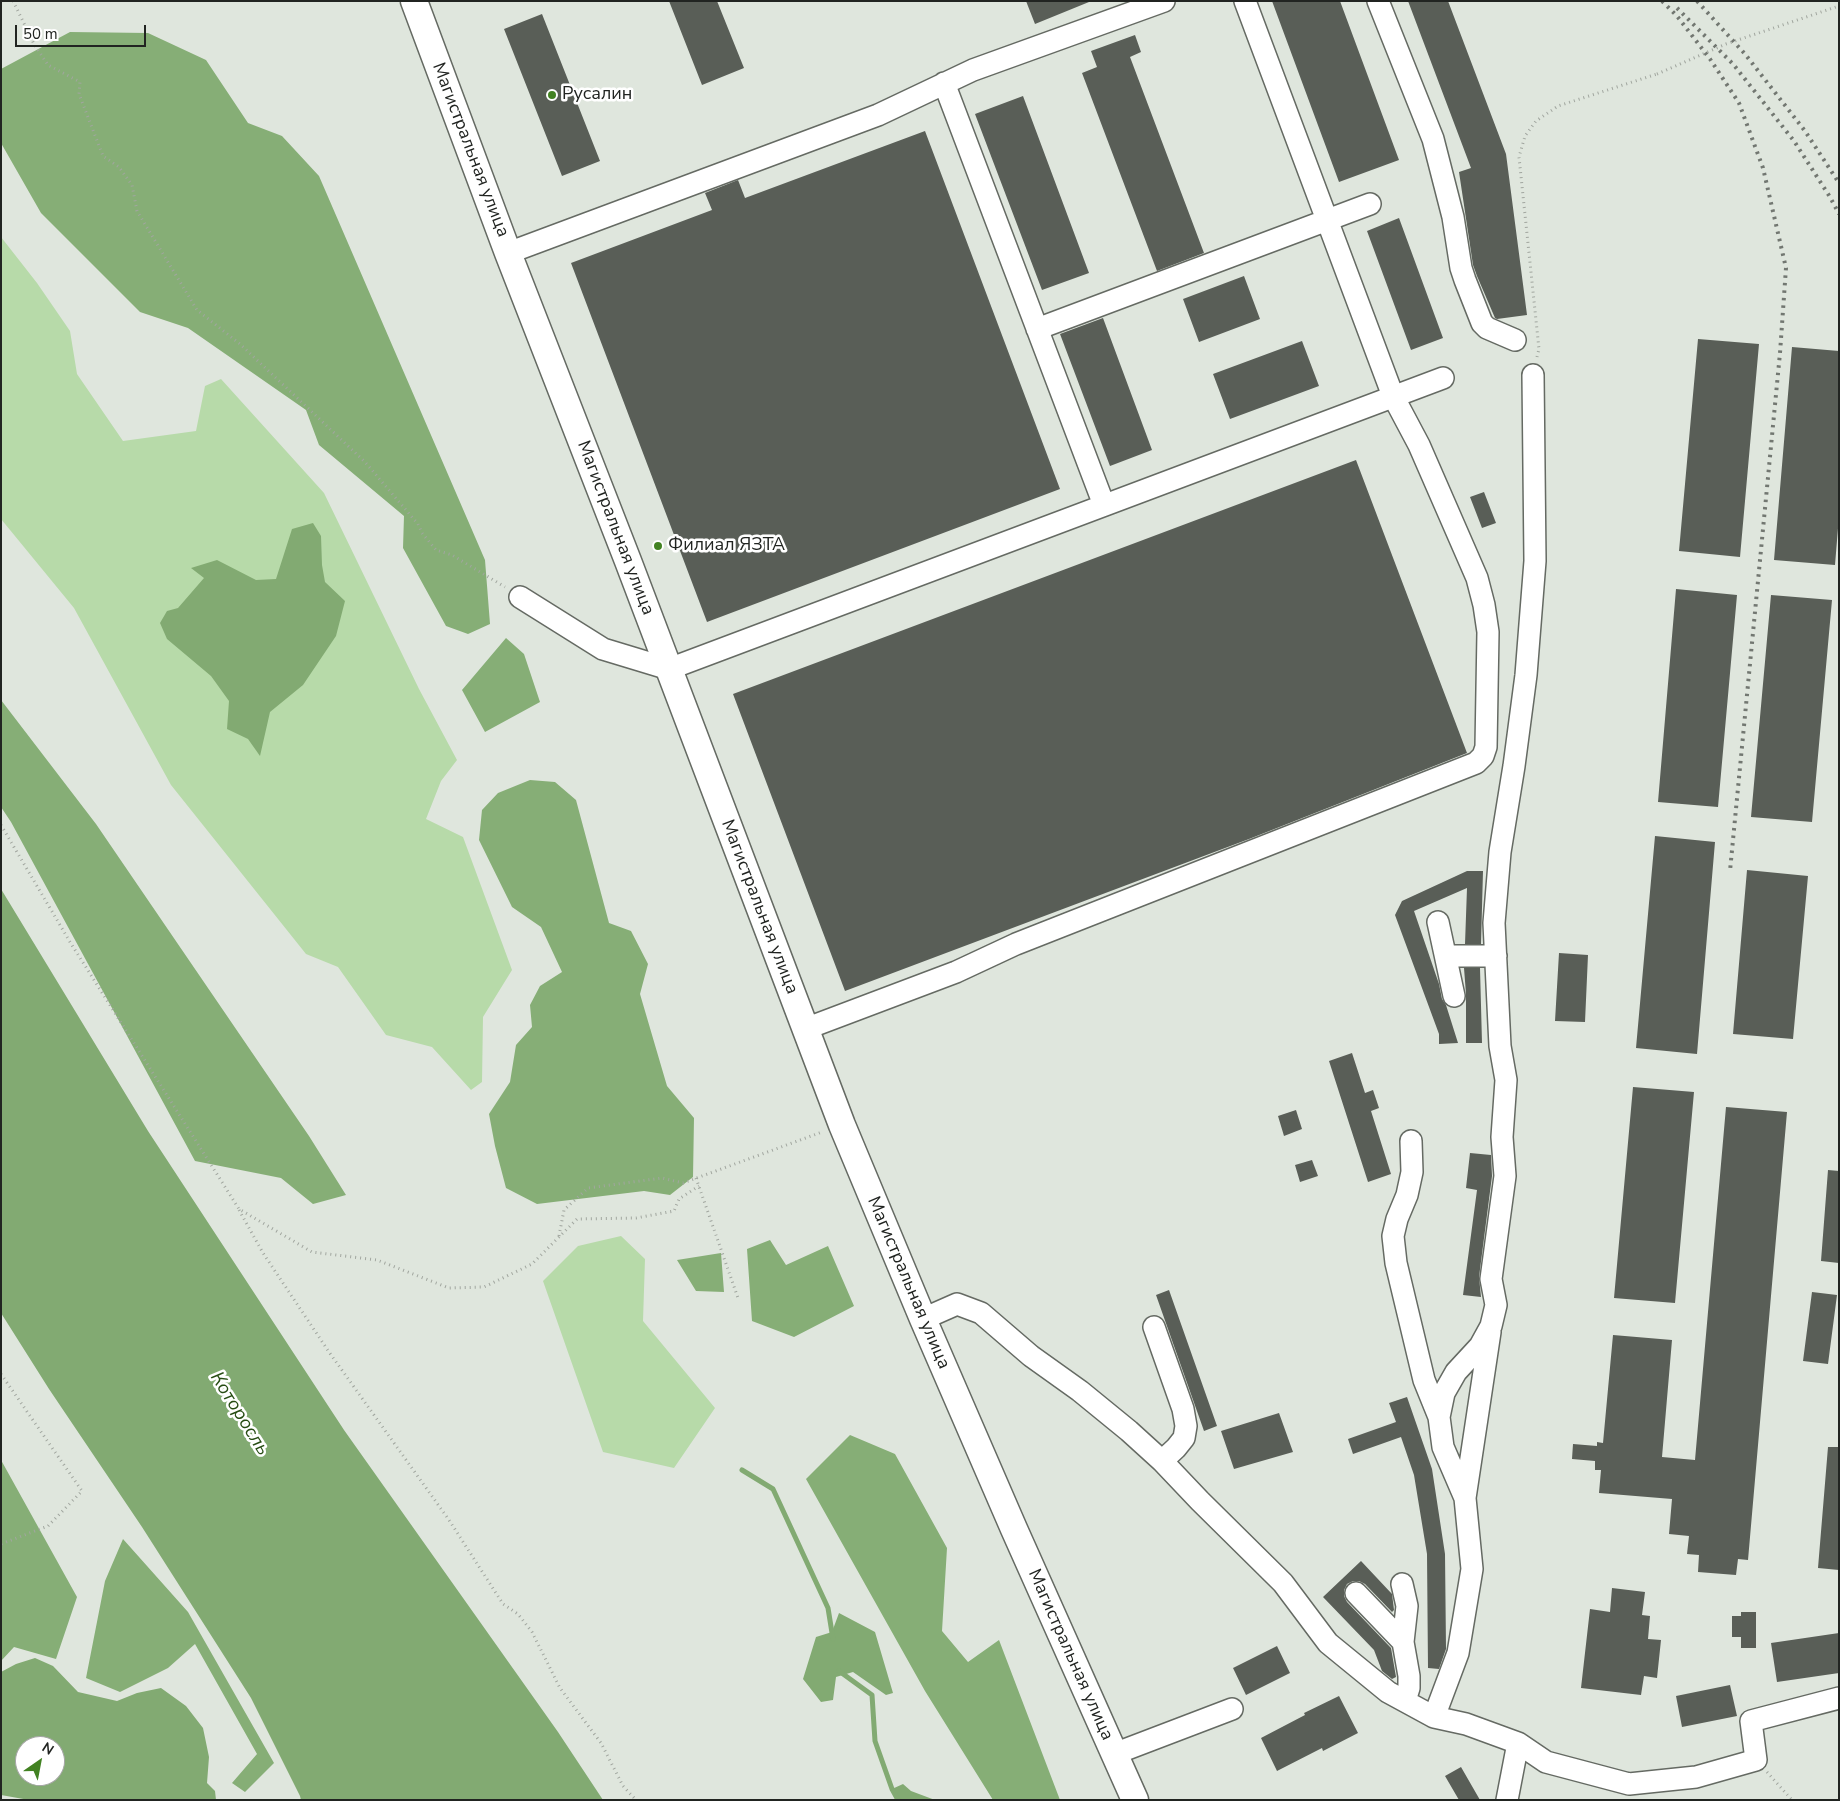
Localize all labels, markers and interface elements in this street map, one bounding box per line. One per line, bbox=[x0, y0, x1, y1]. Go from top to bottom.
scale bar bbox=[18, 15, 149, 47]
text: 50 m bbox=[23, 24, 58, 44]
street label: Магистральная улица bbox=[427, 60, 513, 240]
place label: Русалин bbox=[562, 84, 632, 106]
marker: Русалин bbox=[546, 89, 558, 101]
street label: Магистральная улица bbox=[572, 438, 658, 618]
place label: Филиал ЯЗТА bbox=[668, 535, 785, 557]
marker: Филиал ЯЗТА bbox=[652, 540, 664, 552]
street label: Магистральная улица bbox=[716, 817, 802, 997]
street label: Магистральная улица bbox=[862, 1194, 954, 1372]
water label: Которосль bbox=[204, 1368, 274, 1460]
street label: Магистральная улица bbox=[1022, 1566, 1118, 1744]
north arrow bbox=[15, 1736, 65, 1786]
text: N bbox=[38, 1738, 57, 1760]

